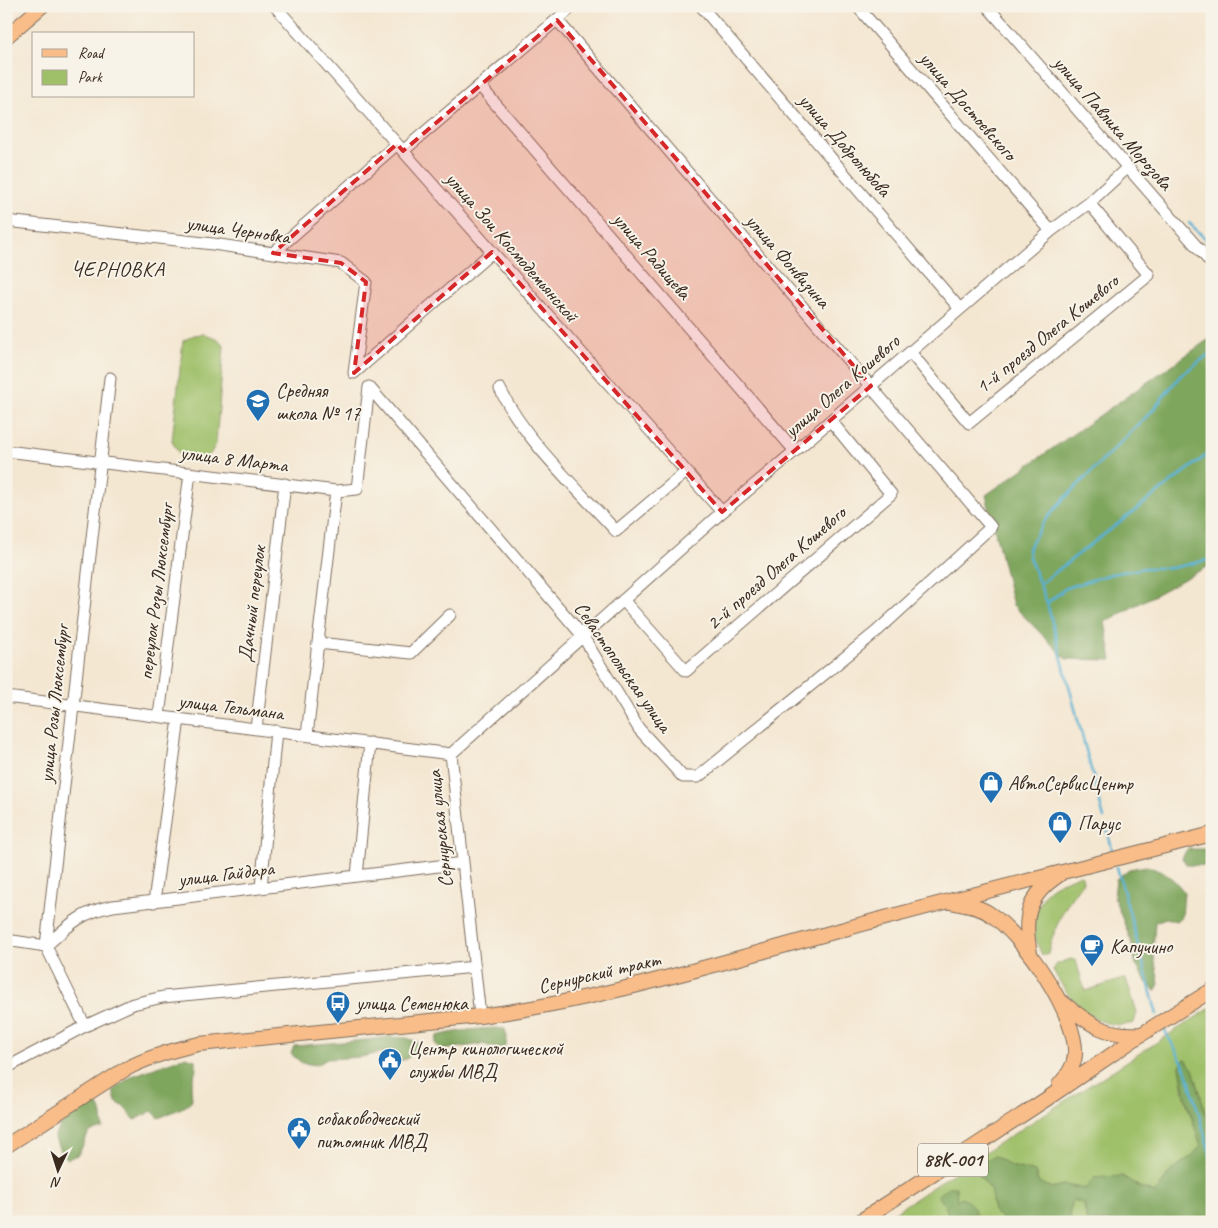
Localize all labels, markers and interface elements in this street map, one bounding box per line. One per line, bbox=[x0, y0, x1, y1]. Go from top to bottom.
legend bbox=[32, 32, 195, 98]
text: Road bbox=[78, 44, 105, 63]
street label: улица Достоевского bbox=[913, 46, 1023, 167]
street label: улица Павлика Морозова bbox=[1047, 50, 1179, 197]
text: Park bbox=[78, 68, 103, 87]
street label: улица Добролюбова bbox=[793, 87, 898, 203]
street label: улица Зои Космодемьянской bbox=[439, 166, 585, 329]
street label: улица Радищева bbox=[607, 207, 697, 306]
street label: улица Фонвизина bbox=[740, 208, 837, 314]
street label: улица Черновка bbox=[184, 210, 293, 250]
district label: ЧЕРНОВКА bbox=[71, 256, 166, 282]
street label: 1-й проезд Олега Кошевого bbox=[970, 267, 1125, 399]
street label: улица Олега Кошевого bbox=[778, 329, 905, 444]
place label: Средняя школа № 17 bbox=[276, 378, 361, 426]
school or university icon: Средняя школа № 17 bbox=[245, 388, 271, 422]
street label: улица 8 Марта bbox=[178, 440, 291, 478]
street label: 2-й проезд Олега Кошевого bbox=[701, 499, 852, 635]
street label: переулок Розы Люксембург bbox=[133, 500, 180, 681]
street label: Дачный переулок bbox=[232, 543, 272, 663]
street label: Севастопольская улица bbox=[569, 597, 678, 739]
street label: улица Розы Люксембург bbox=[33, 621, 75, 785]
street label: улица Тельмана bbox=[176, 688, 287, 726]
street label: Сернурская улица bbox=[421, 768, 459, 889]
shop icon: АвтоСервисЦентр bbox=[978, 770, 1004, 804]
place label: АвтоСервисЦентр bbox=[1008, 771, 1134, 796]
shop icon: Парус bbox=[1047, 810, 1073, 844]
place label: Парус bbox=[1078, 811, 1121, 836]
street label: улица Гайдара bbox=[176, 855, 277, 892]
cafe icon: Капучино bbox=[1079, 933, 1105, 967]
place label: Капучино bbox=[1110, 934, 1173, 959]
street label: Сернурский тракт bbox=[536, 946, 664, 999]
bus stop icon: улица Семенюка bbox=[325, 990, 351, 1024]
place label: улица Семенюка bbox=[355, 991, 469, 1016]
place label: Центр кинологической службы МВД bbox=[408, 1036, 565, 1084]
public building icon: Центр кинологической службы МВД bbox=[377, 1047, 403, 1081]
place label: собаководческий питомник МВД bbox=[316, 1106, 429, 1154]
public building icon: собаководческий питомник МВД bbox=[286, 1116, 312, 1150]
road number: 88К-001 bbox=[918, 1144, 988, 1176]
north arrow bbox=[32, 1146, 82, 1196]
text: N bbox=[50, 1174, 62, 1191]

